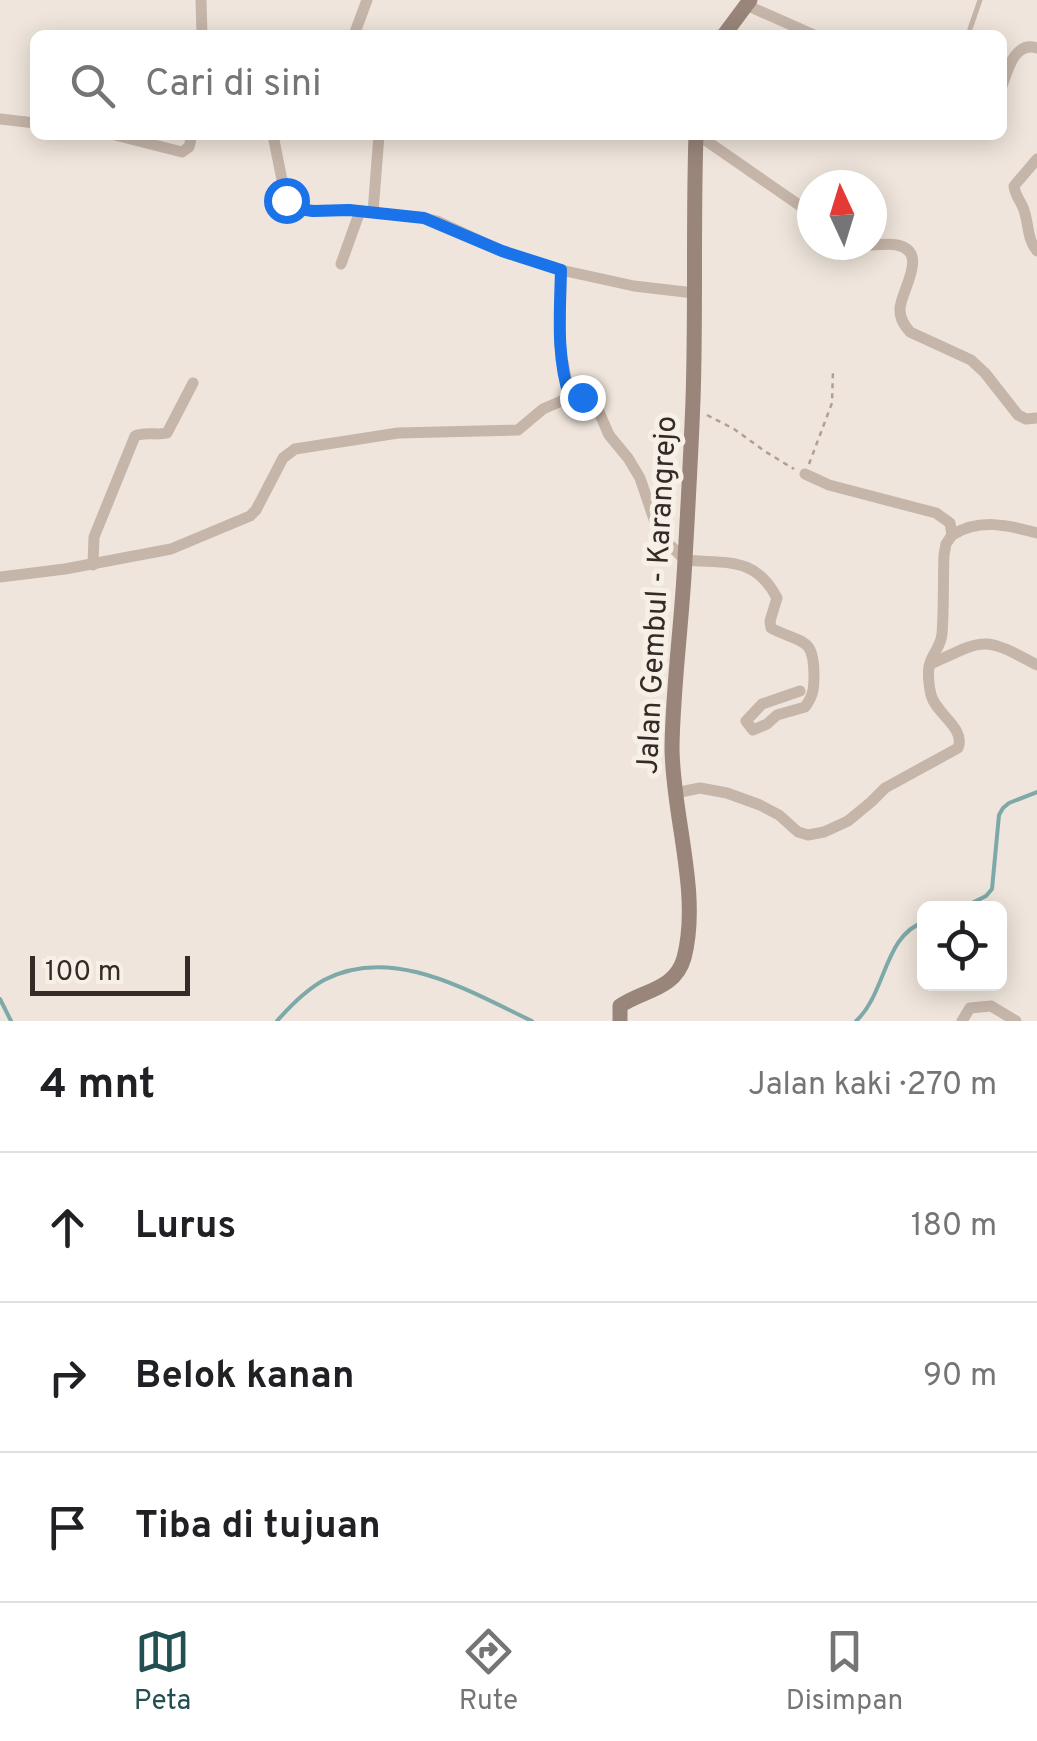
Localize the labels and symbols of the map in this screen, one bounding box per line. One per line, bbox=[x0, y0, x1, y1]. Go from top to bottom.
north arrow bbox=[797, 170, 887, 260]
route start bbox=[264, 178, 310, 224]
route end bbox=[560, 375, 606, 421]
street label: Jalan Gembul - Karangrejo bbox=[631, 415, 686, 775]
scale bar bbox=[30, 951, 190, 996]

